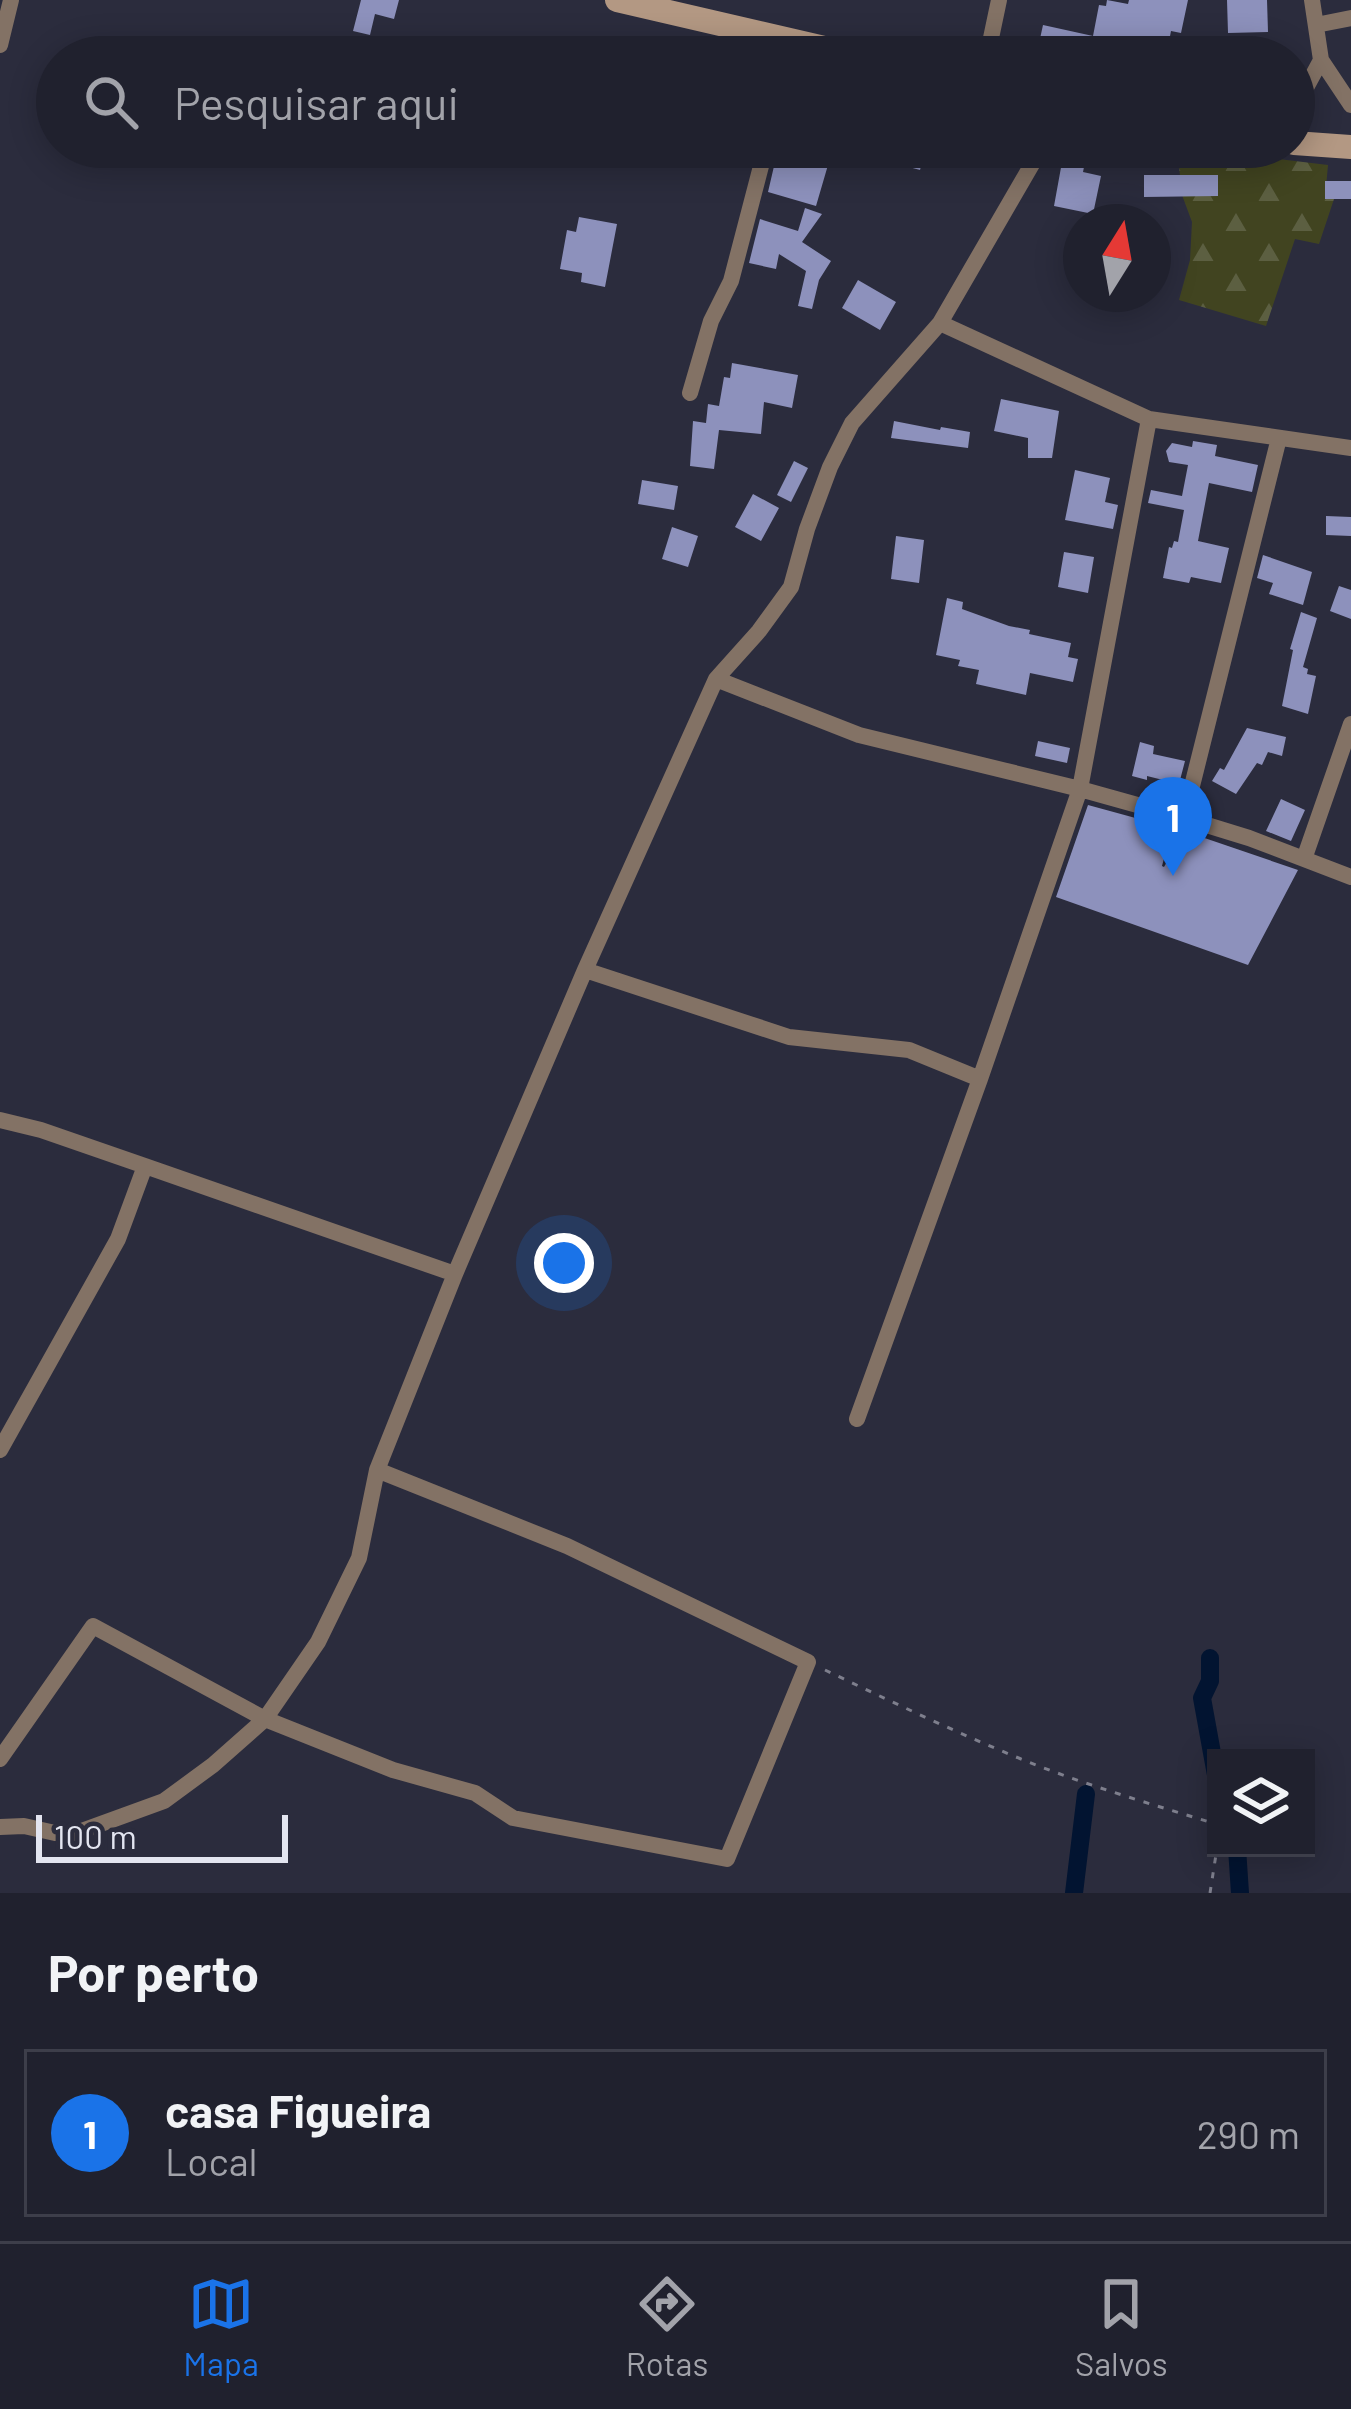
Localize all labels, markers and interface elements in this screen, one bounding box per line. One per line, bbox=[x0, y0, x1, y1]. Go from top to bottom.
search box bbox=[36, 36, 1315, 168]
icon: search bbox=[78, 69, 144, 135]
text: Pesquisar aqui bbox=[174, 75, 459, 129]
north arrow bbox=[1063, 204, 1171, 312]
pin: 1 bbox=[1134, 777, 1212, 876]
your location bbox=[534, 1233, 594, 1293]
map controls bbox=[1207, 1749, 1315, 1857]
button: layers bbox=[1207, 1749, 1315, 1857]
scale bar bbox=[36, 1809, 288, 1862]
text: 100 m bbox=[54, 1816, 137, 1856]
text: Por perto bbox=[48, 1941, 259, 2002]
text: casa Figueira bbox=[165, 2083, 431, 2137]
text: 1 bbox=[83, 2110, 97, 2157]
text: 290 m bbox=[1197, 2110, 1300, 2157]
text: Local bbox=[165, 2137, 258, 2184]
tab: Mapa bbox=[183, 2271, 259, 2383]
tab: Rotas bbox=[626, 2271, 708, 2383]
tab: Salvos bbox=[1075, 2271, 1168, 2383]

